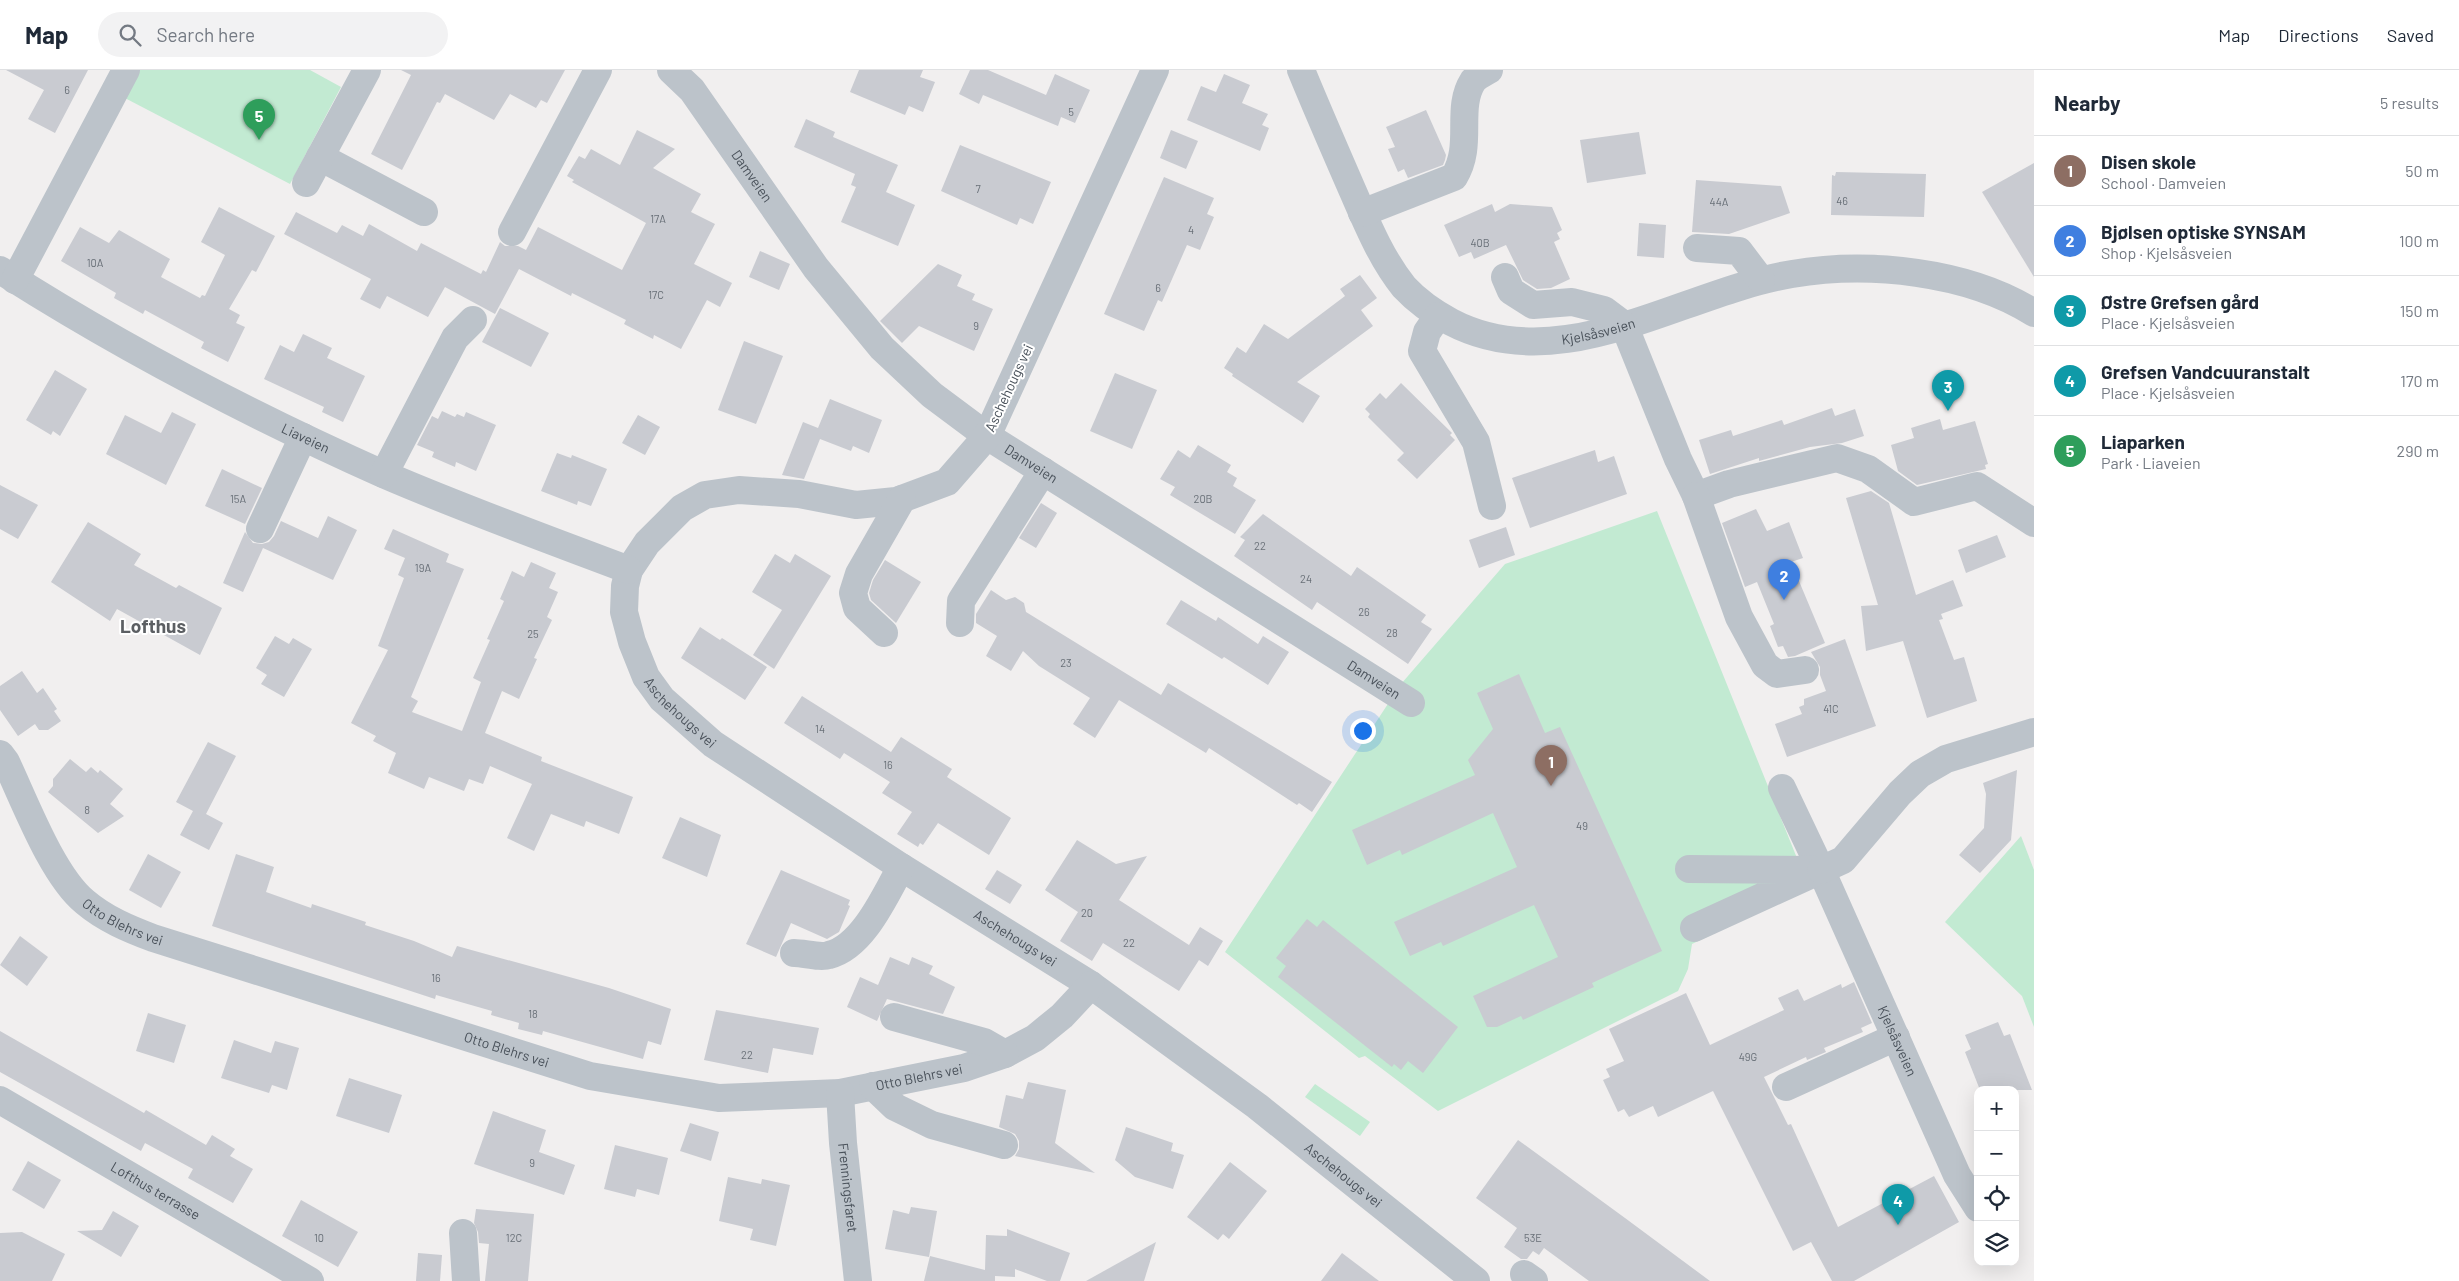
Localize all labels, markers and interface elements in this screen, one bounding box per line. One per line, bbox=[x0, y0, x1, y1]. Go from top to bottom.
search box bbox=[98, 12, 448, 57]
text: Map bbox=[25, 20, 68, 49]
icon: search bbox=[116, 21, 144, 49]
text: Search here bbox=[156, 23, 255, 46]
text: Map bbox=[2218, 24, 2250, 46]
text: Directions bbox=[2278, 24, 2359, 46]
text: Saved bbox=[2387, 24, 2434, 46]
house number: 6 bbox=[64, 83, 70, 96]
text: Nearby bbox=[2054, 90, 2120, 115]
text: 5 results bbox=[2380, 93, 2439, 112]
pin: 5 bbox=[243, 99, 275, 140]
house number: 5 bbox=[1068, 105, 1074, 118]
street label: Damveien bbox=[728, 147, 776, 205]
text: Disen skole bbox=[2101, 150, 2196, 173]
text: 1 bbox=[2067, 161, 2073, 180]
text: 50 m bbox=[2405, 161, 2439, 180]
text: School · Damveien bbox=[2101, 173, 2226, 192]
house number: 7 bbox=[975, 182, 981, 195]
house number: 46 bbox=[1836, 194, 1848, 207]
house number: 44A bbox=[1710, 195, 1729, 208]
house number: 17A bbox=[650, 212, 666, 225]
text: Bjølsen optiske SYNSAM bbox=[2101, 220, 2306, 243]
house number: 4 bbox=[1188, 223, 1194, 236]
text: 2 bbox=[2066, 231, 2074, 250]
text: 100 m bbox=[2399, 231, 2439, 250]
house number: 40B bbox=[1470, 236, 1490, 249]
text: Shop · Kjelsåsveien bbox=[2101, 243, 2232, 262]
house number: 10A bbox=[87, 256, 104, 269]
house number: 6 bbox=[1155, 281, 1161, 294]
house number: 17C bbox=[648, 288, 664, 301]
text: Østre Grefsen gård bbox=[2101, 290, 2259, 313]
text: 3 bbox=[2066, 301, 2074, 320]
text: 150 m bbox=[2400, 301, 2439, 320]
text: Place · Kjelsåsveien bbox=[2101, 313, 2235, 332]
street label: Kjelsåsveien bbox=[1560, 314, 1637, 348]
house number: 9 bbox=[973, 319, 979, 332]
street label: Aschehougs vei bbox=[981, 341, 1036, 434]
text: Grefsen Vandcuuranstalt bbox=[2101, 360, 2310, 383]
pin: 3 bbox=[1932, 370, 1964, 411]
text: 4 bbox=[2065, 371, 2075, 390]
text: 170 m bbox=[2400, 371, 2439, 390]
text: Place · Kjelsåsveien bbox=[2101, 383, 2235, 402]
street label: Liaveien bbox=[279, 419, 332, 456]
text: Liaparken bbox=[2101, 430, 2185, 453]
street label: Damveien bbox=[1002, 440, 1061, 486]
text: 5 bbox=[2066, 441, 2074, 460]
text: 290 m bbox=[2397, 441, 2439, 460]
text: Park · Liaveien bbox=[2101, 453, 2201, 472]
house number: 15A bbox=[230, 492, 246, 505]
house number: 20B bbox=[1193, 492, 1213, 505]
house number: 22 bbox=[1254, 539, 1266, 552]
pin: 2 bbox=[1768, 559, 1800, 600]
house number: 19A bbox=[415, 561, 431, 574]
house number: 24 bbox=[1300, 572, 1312, 585]
house number: 26 bbox=[1358, 605, 1370, 618]
district label: Lofthus bbox=[120, 614, 186, 637]
house number: 28 bbox=[1386, 626, 1398, 639]
house number: 25 bbox=[527, 627, 539, 640]
house number: 23 bbox=[1060, 656, 1072, 669]
street label: Damveien bbox=[1344, 656, 1404, 702]
street label: Aschehougs vei bbox=[641, 674, 720, 751]
house number: 41C bbox=[1823, 702, 1839, 715]
your location bbox=[1350, 718, 1376, 744]
house number: 14 bbox=[815, 722, 825, 735]
pin: 1 bbox=[1535, 745, 1567, 786]
house number: 16 bbox=[883, 758, 893, 771]
house number: 8 bbox=[84, 803, 90, 816]
house number: 49 bbox=[1576, 819, 1588, 832]
street label: Otto Blehrs vei bbox=[79, 894, 165, 949]
street label: Aschehougs vei bbox=[971, 905, 1060, 970]
house number: 20 bbox=[1081, 906, 1093, 919]
house number: 22 bbox=[1123, 936, 1135, 949]
house number: 16 bbox=[431, 971, 441, 984]
street label: Kjelsåsveien bbox=[1875, 1003, 1921, 1079]
house number: 18 bbox=[528, 1007, 538, 1020]
street label: Otto Blehrs vei bbox=[462, 1028, 551, 1071]
house number: 22 bbox=[741, 1048, 753, 1061]
house number: 49G bbox=[1739, 1050, 1757, 1063]
street label: Otto Blehrs vei bbox=[874, 1060, 964, 1094]
map controls bbox=[1974, 1086, 2019, 1266]
button: + bbox=[1974, 1086, 2019, 1131]
button: − bbox=[1974, 1131, 2019, 1176]
street label: Aschehougs vei bbox=[1301, 1139, 1386, 1211]
street label: Frenningsfaret bbox=[835, 1142, 862, 1233]
house number: 9 bbox=[529, 1156, 535, 1169]
street label: Lofthus terrasse bbox=[108, 1158, 203, 1223]
button: locate bbox=[1974, 1176, 2019, 1221]
pin: 4 bbox=[1882, 1184, 1914, 1225]
button: layers bbox=[1974, 1221, 2019, 1266]
house number: 10 bbox=[314, 1231, 324, 1244]
house number: 12C bbox=[506, 1231, 522, 1244]
house number: 53E bbox=[1524, 1231, 1542, 1244]

